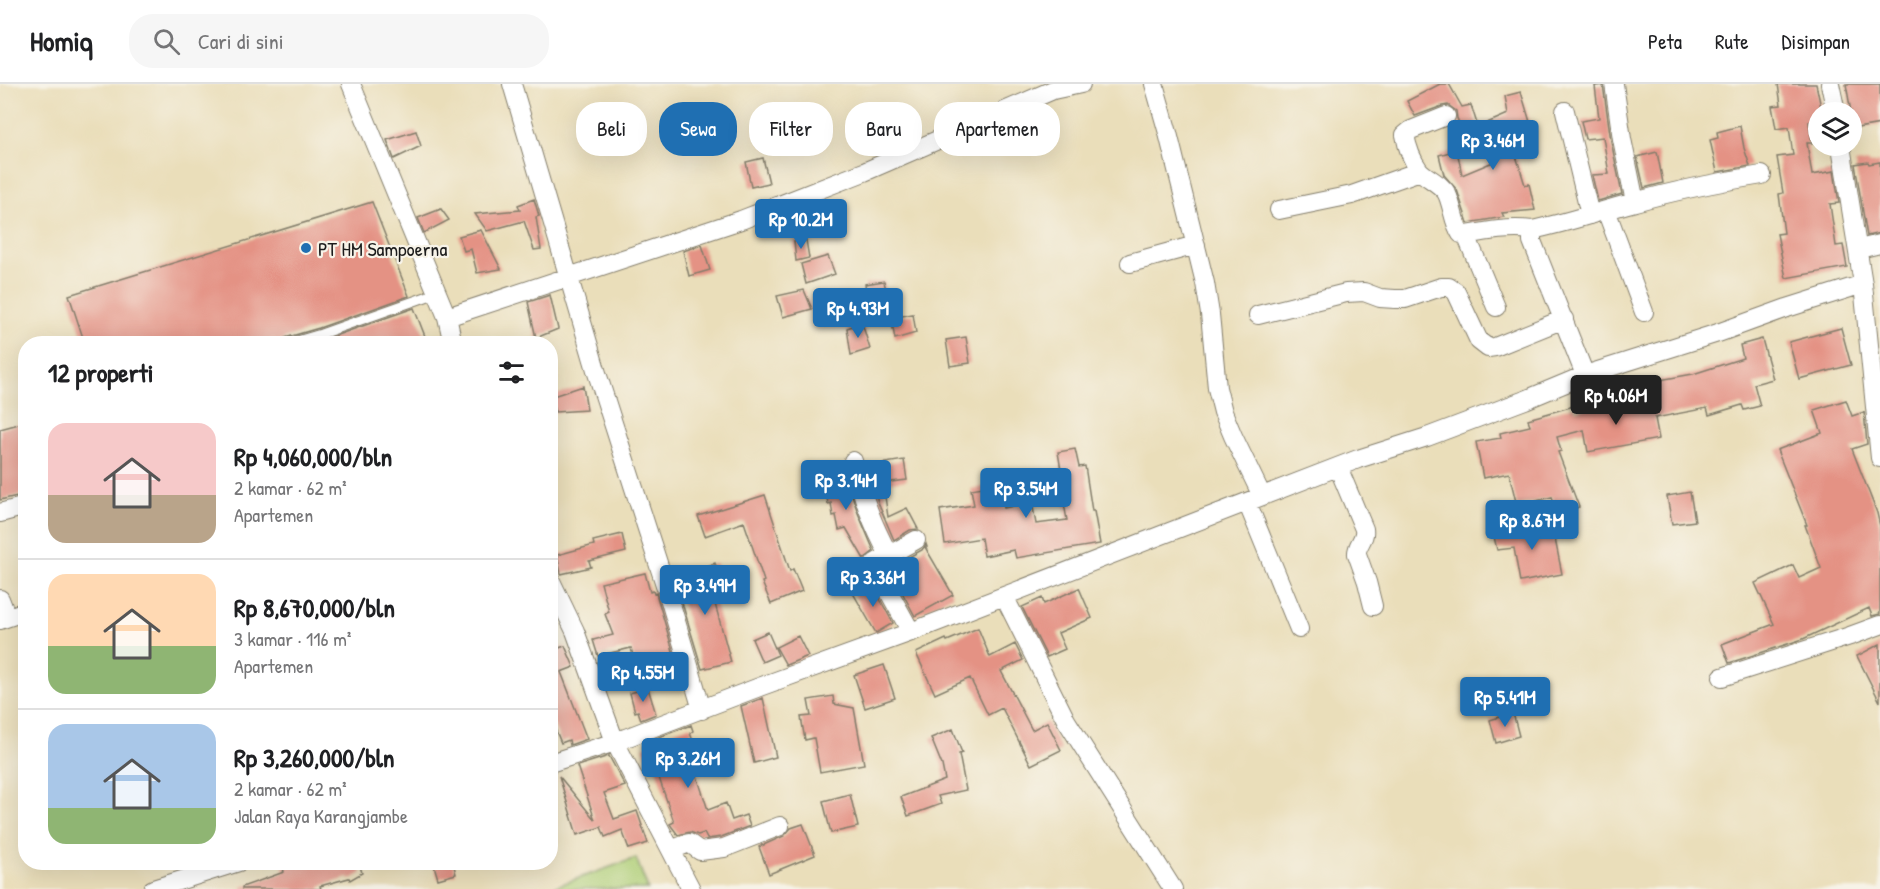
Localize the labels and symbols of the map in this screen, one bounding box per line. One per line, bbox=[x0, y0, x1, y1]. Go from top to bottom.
pin: Rp 3.46M bbox=[1431, 120, 1555, 171]
pin: Rp 10.2M bbox=[739, 199, 863, 250]
place label: PT HM Sampoerna bbox=[318, 235, 447, 262]
marker: PT HM Sampoerna bbox=[299, 241, 313, 255]
pin: Rp 4.93M bbox=[796, 288, 920, 339]
pin: Rp 4.06M bbox=[1554, 375, 1678, 426]
pin: Rp 3.14M bbox=[784, 460, 908, 511]
pin: Rp 3.54M bbox=[964, 468, 1088, 519]
pin: Rp 8.67M bbox=[1470, 500, 1594, 551]
pin: Rp 3.36M bbox=[811, 557, 935, 608]
pin: Rp 3.49M bbox=[643, 565, 767, 616]
pin: Rp 4.55M bbox=[581, 652, 705, 703]
pin: Rp 5.41M bbox=[1443, 677, 1567, 728]
pin: Rp 3.26M bbox=[626, 738, 750, 789]

